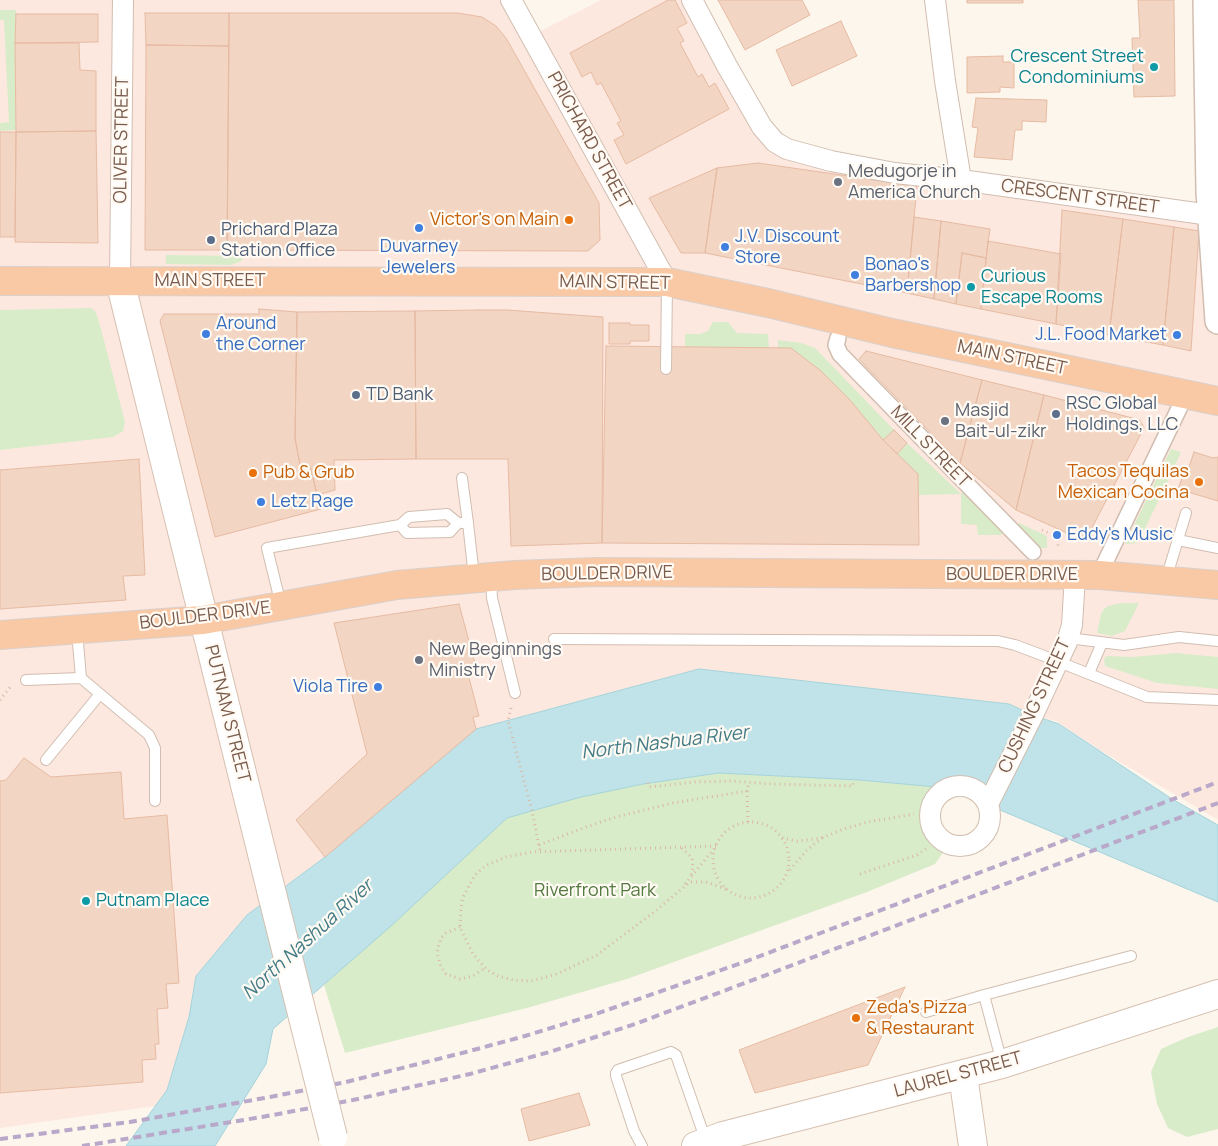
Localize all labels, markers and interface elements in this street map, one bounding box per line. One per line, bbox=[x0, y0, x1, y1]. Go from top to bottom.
place label: Crescent Street Condominiums bbox=[1011, 46, 1144, 88]
marker: Crescent Street Condominiums bbox=[1148, 61, 1160, 73]
street label: PRICHARD STREET bbox=[542, 68, 636, 214]
street label: OLIVER STREET bbox=[110, 76, 134, 204]
place label: Medugorje in America Church bbox=[848, 161, 981, 203]
street label: CRESCENT STREET bbox=[1000, 175, 1160, 219]
marker: Medugorje in America Church bbox=[832, 176, 844, 188]
place label: Victor's on Main bbox=[430, 209, 559, 231]
marker: Victor's on Main bbox=[563, 214, 575, 226]
place label: Prichard Plaza Station Office bbox=[221, 219, 338, 262]
marker: Duvarney Jewelers bbox=[413, 222, 425, 234]
place label: J.V. Discount Store bbox=[735, 226, 840, 268]
marker: Prichard Plaza Station Office bbox=[205, 234, 217, 246]
place label: Duvarney Jewelers bbox=[380, 236, 458, 278]
marker: J.V. Discount Store bbox=[719, 241, 731, 253]
place label: Bonao's Barbershop bbox=[865, 254, 961, 296]
place label: Curious Escape Rooms bbox=[981, 266, 1103, 308]
marker: Bonao's Barbershop bbox=[849, 269, 861, 281]
street label: MAIN STREET bbox=[154, 270, 266, 292]
street label: MAIN STREET bbox=[559, 271, 671, 295]
marker: Curious Escape Rooms bbox=[965, 281, 977, 293]
place label: Around the Corner bbox=[216, 313, 306, 356]
place label: J.L. Food Market bbox=[1035, 324, 1167, 346]
marker: Around the Corner bbox=[200, 328, 212, 340]
marker: J.L. Food Market bbox=[1171, 329, 1183, 341]
street label: MAIN STREET bbox=[955, 336, 1069, 380]
place label: TD Bank bbox=[366, 384, 433, 406]
marker: TD Bank bbox=[350, 389, 362, 401]
place label: RSC Global Holdings, LLC bbox=[1066, 393, 1178, 436]
place label: Masjid Bait-ul-zikr bbox=[955, 400, 1047, 442]
street label: MILL STREET bbox=[886, 401, 974, 493]
marker: RSC Global Holdings, LLC bbox=[1050, 408, 1062, 420]
marker: Masjid Bait-ul-zikr bbox=[939, 415, 951, 427]
place label: Tacos Tequilas Mexican Cocina bbox=[1058, 461, 1189, 504]
place label: Pub & Grub bbox=[263, 462, 355, 484]
marker: Pub & Grub bbox=[247, 467, 259, 479]
marker: Tacos Tequilas Mexican Cocina bbox=[1193, 476, 1205, 488]
place label: Letz Rage bbox=[271, 491, 354, 513]
marker: Letz Rage bbox=[255, 496, 267, 508]
place label: Eddy's Music bbox=[1067, 524, 1173, 546]
marker: Eddy's Music bbox=[1051, 529, 1063, 541]
street label: BOULDER DRIVE bbox=[541, 562, 673, 586]
street label: BOULDER DRIVE bbox=[946, 564, 1078, 586]
street label: BOULDER DRIVE bbox=[138, 597, 272, 635]
street label: CUSHING STREET bbox=[994, 635, 1076, 777]
place label: New Beginnings Ministry bbox=[429, 639, 562, 682]
street label: PUTNAM STREET bbox=[199, 643, 255, 785]
marker: New Beginnings Ministry bbox=[413, 654, 425, 666]
place label: Viola Tire bbox=[293, 676, 368, 698]
marker: Viola Tire bbox=[372, 681, 384, 693]
water label: North Nashua River bbox=[580, 721, 750, 765]
water label: North Nashua River bbox=[238, 875, 378, 1005]
park label: Riverfront Park bbox=[534, 880, 656, 902]
place label: Putnam Place bbox=[96, 890, 210, 912]
marker: Putnam Place bbox=[80, 895, 92, 907]
place label: Zeda's Pizza & Restaurant bbox=[866, 997, 975, 1040]
marker: Zeda's Pizza & Restaurant bbox=[850, 1012, 862, 1024]
street label: LAUREL STREET bbox=[892, 1048, 1024, 1102]

